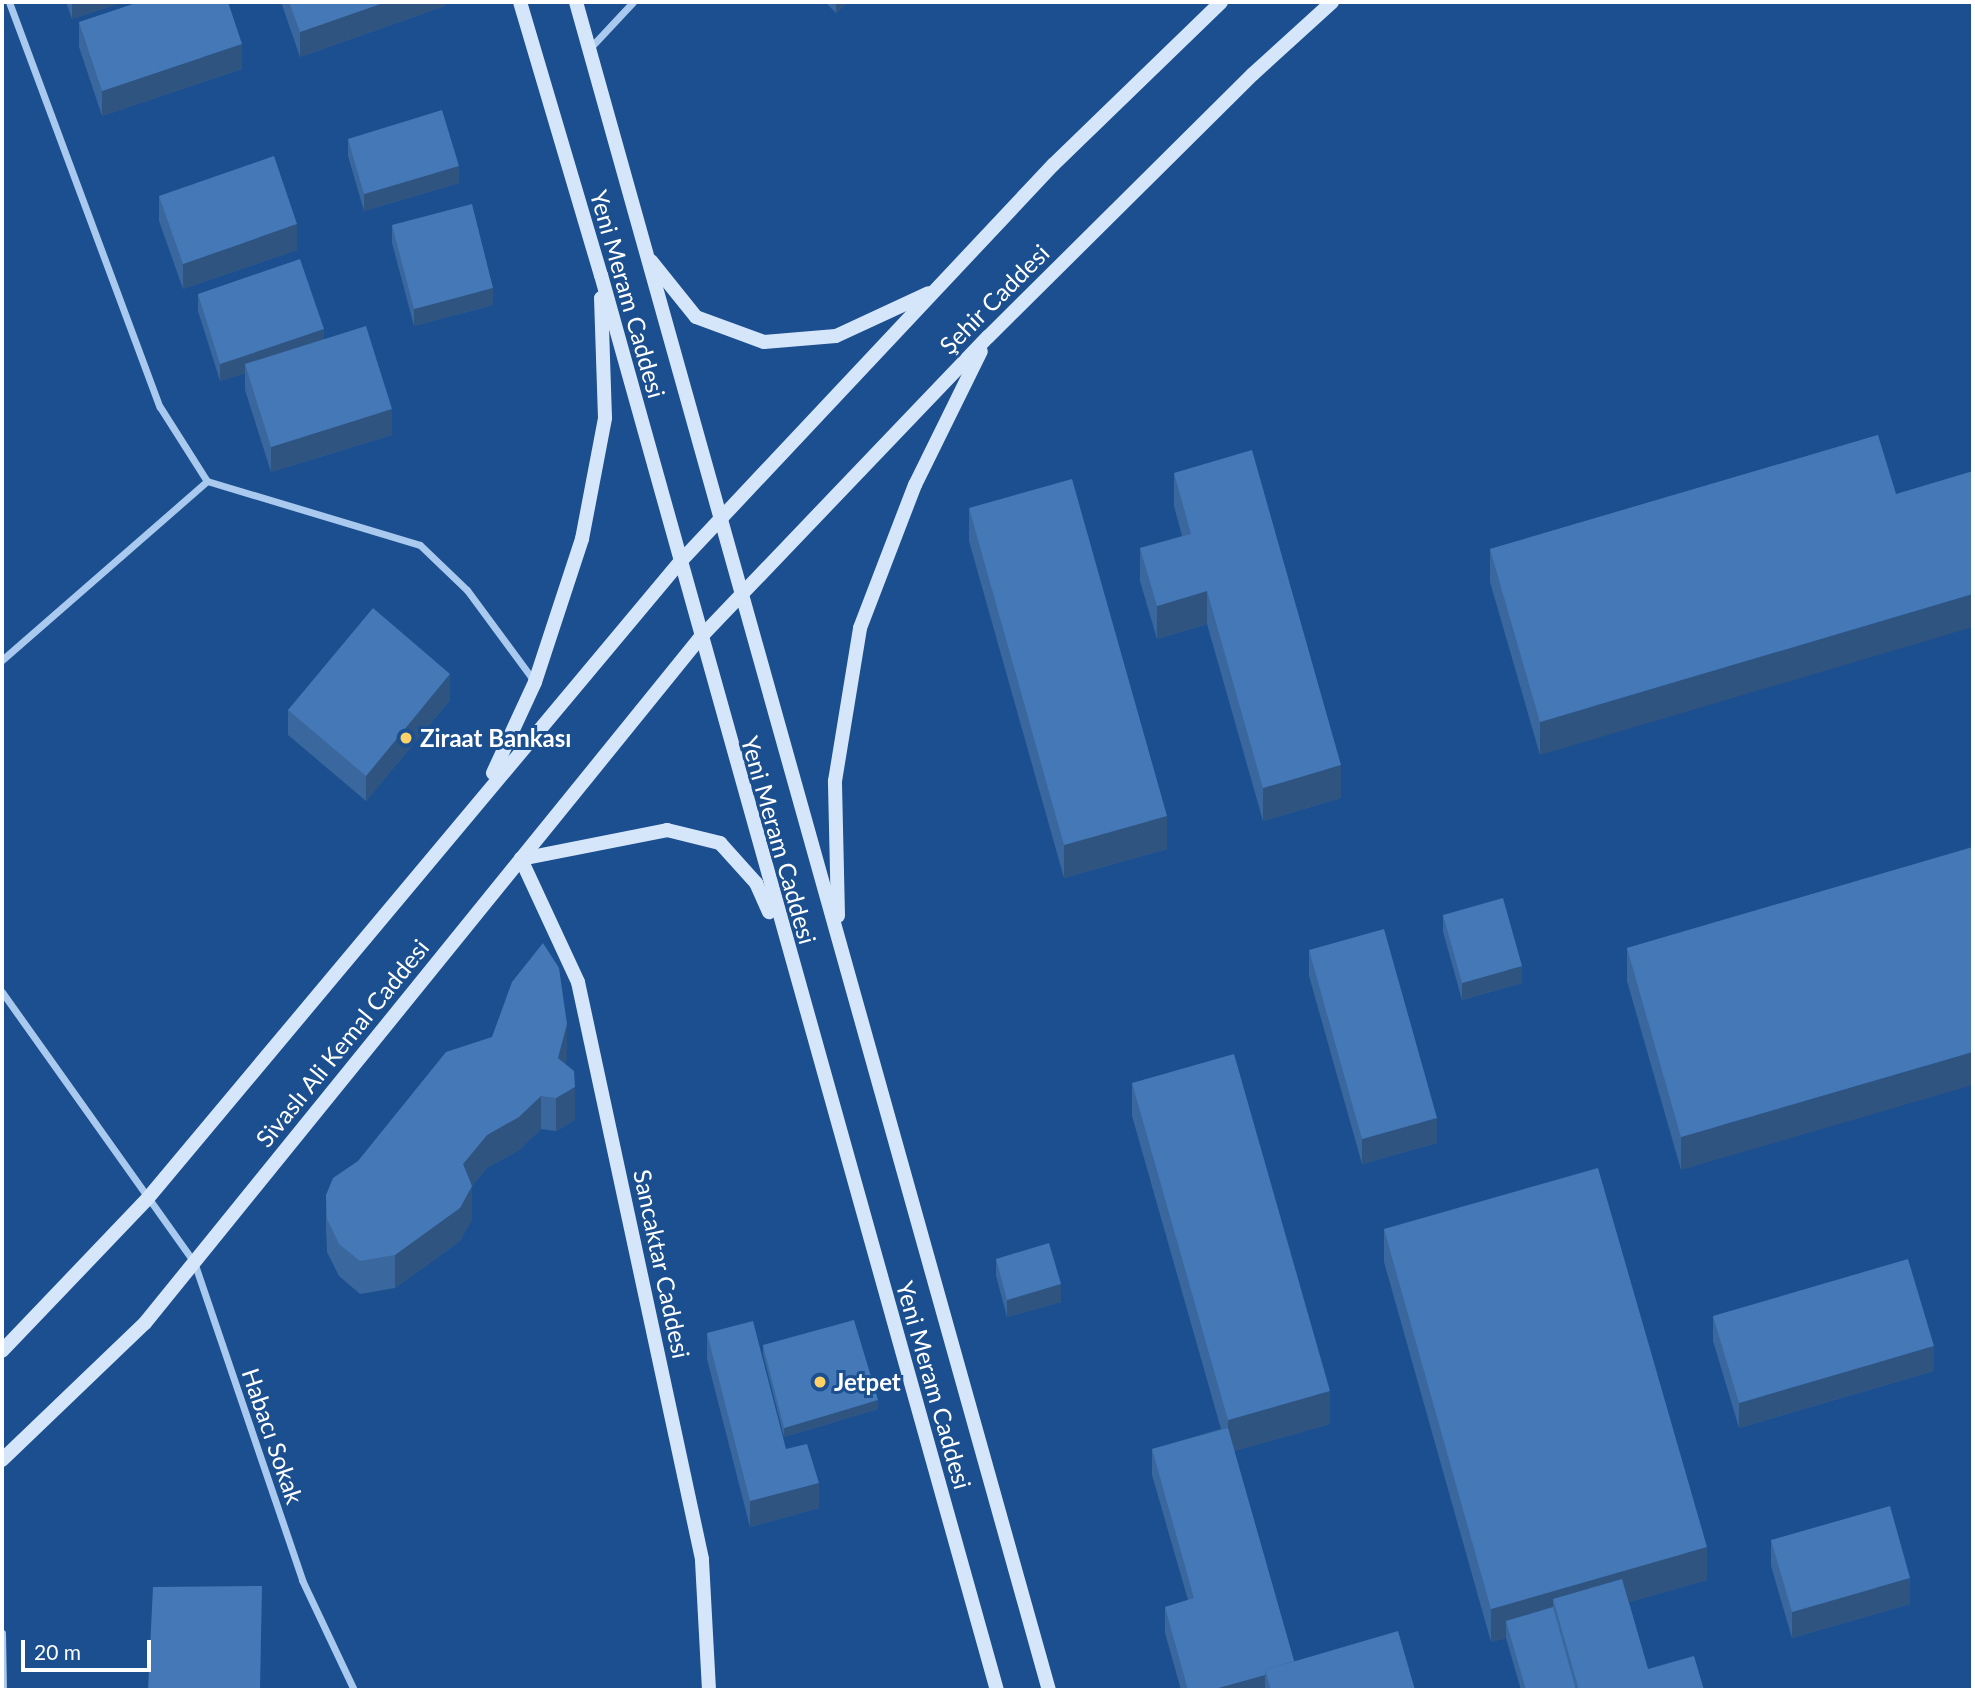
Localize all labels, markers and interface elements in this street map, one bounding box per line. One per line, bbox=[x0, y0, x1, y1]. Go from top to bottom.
street label: Yeni Meram Caddesi bbox=[585, 187, 671, 401]
street label: Şehir Caddesi bbox=[933, 238, 1055, 360]
place label: Ziraat Bankası bbox=[420, 724, 571, 752]
marker: Ziraat Bankası bbox=[398, 730, 414, 746]
street label: Yeni Meram Caddesi bbox=[736, 733, 822, 947]
street label: Sivaslı Ali Kemal Caddesi bbox=[249, 933, 435, 1153]
street label: Sancaktar Caddesi bbox=[628, 1167, 696, 1361]
street label: Yeni Meram Caddesi bbox=[891, 1278, 977, 1492]
street label: Habacı Sokak bbox=[236, 1364, 310, 1508]
place label: Jetpet bbox=[834, 1368, 901, 1396]
marker: Jetpet bbox=[812, 1374, 828, 1390]
scale bar bbox=[24, 1626, 154, 1670]
text: 20 m bbox=[34, 1639, 81, 1664]

